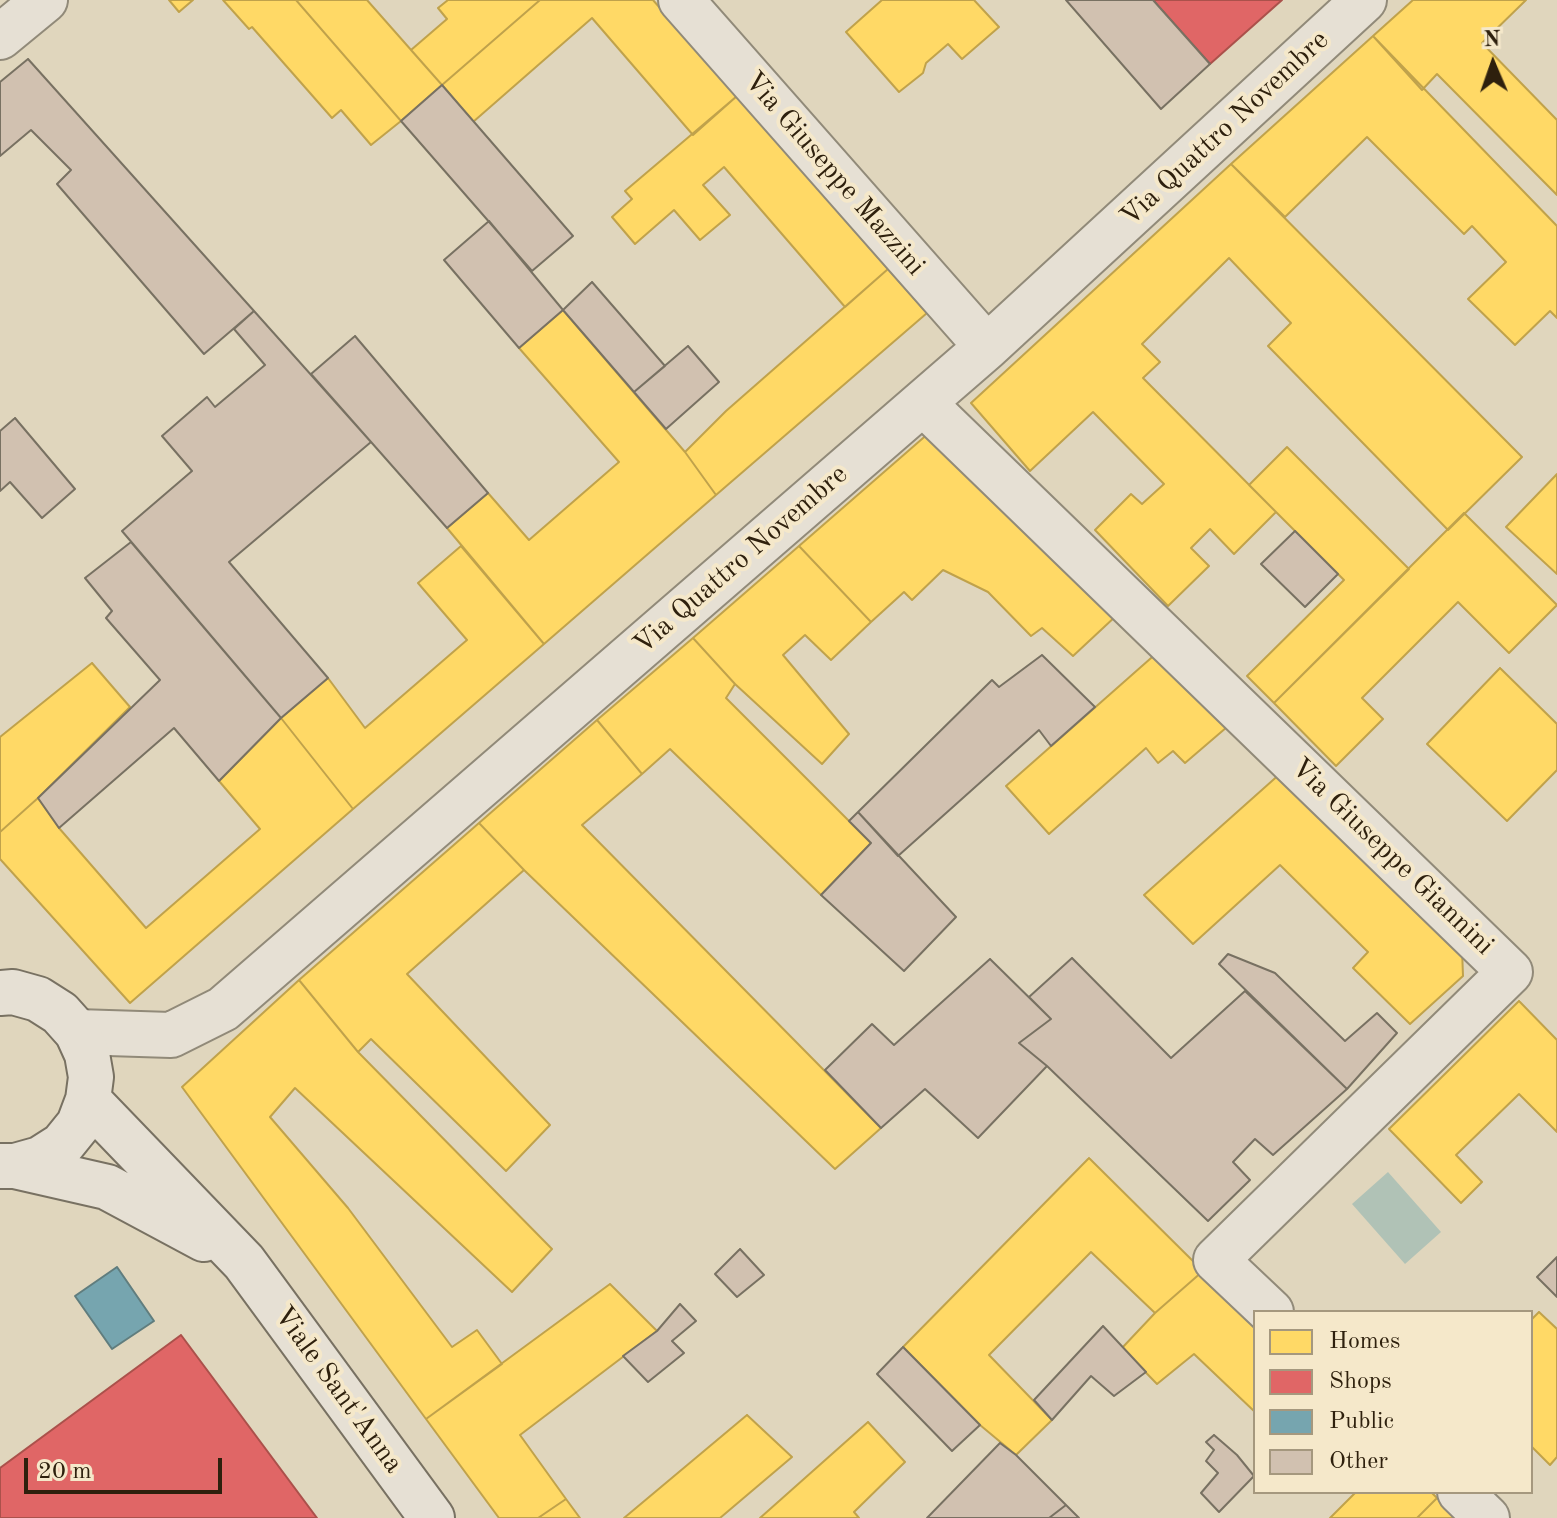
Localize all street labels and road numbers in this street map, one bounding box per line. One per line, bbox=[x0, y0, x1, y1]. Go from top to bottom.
street label: Via Quattro Novembre bbox=[1114, 24, 1336, 234]
street label: Via Giuseppe Mazzini bbox=[736, 65, 932, 283]
street label: Via Quattro Novembre bbox=[627, 458, 855, 662]
street label: Via Giuseppe Giannini bbox=[1284, 751, 1500, 963]
street label: Viale Sant'Anna bbox=[266, 1300, 410, 1480]

